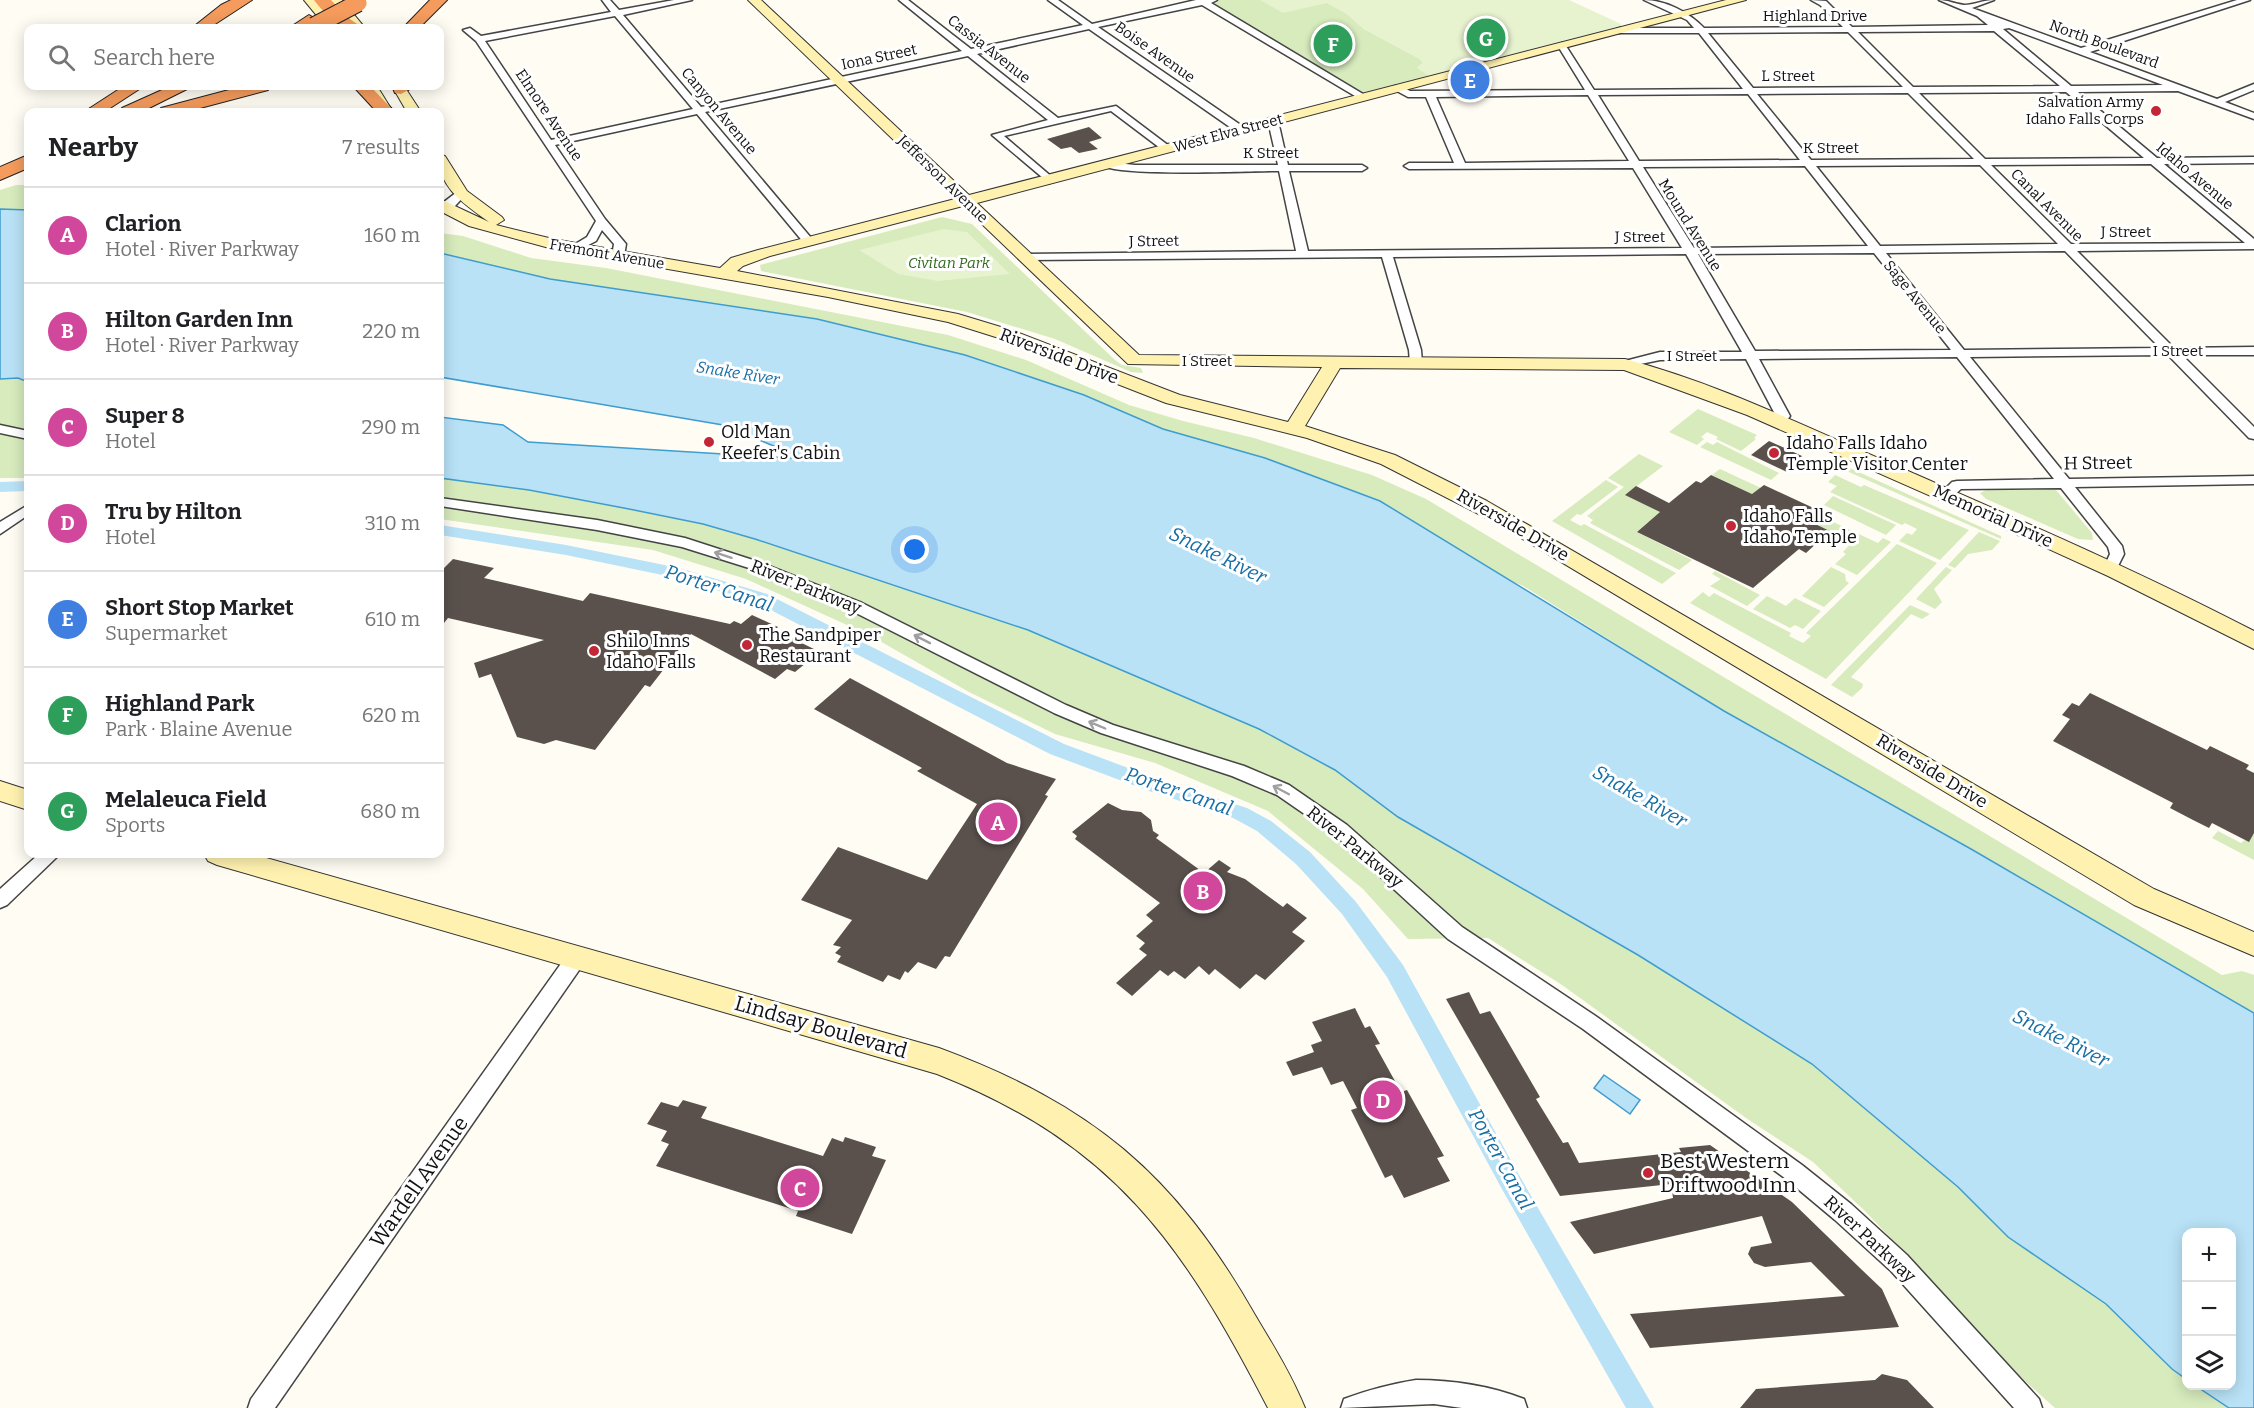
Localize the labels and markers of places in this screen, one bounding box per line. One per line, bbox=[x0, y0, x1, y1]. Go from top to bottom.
pin: G bbox=[1466, 15, 1506, 60]
pin: F bbox=[1314, 22, 1352, 66]
pin: E bbox=[1450, 58, 1490, 103]
place label: Salvation Army Idaho Falls Corps bbox=[2026, 93, 2144, 128]
marker: Salvation Army Idaho Falls Corps bbox=[2149, 104, 2163, 118]
place label: Old Man Keefer's Cabin bbox=[721, 421, 841, 464]
place label: Idaho Falls Idaho Temple Visitor Center bbox=[1786, 432, 1968, 475]
marker: Old Man Keefer's Cabin bbox=[702, 435, 716, 449]
marker: Idaho Falls Idaho Temple Visitor Center bbox=[1767, 446, 1781, 460]
place label: Idaho Falls Idaho Temple bbox=[1743, 505, 1857, 548]
marker: Idaho Falls Idaho Temple bbox=[1724, 519, 1738, 533]
place label: The Sandpiper Restaurant bbox=[759, 624, 881, 667]
place label: Shilo Inns Idaho Falls bbox=[606, 630, 696, 673]
marker: The Sandpiper Restaurant bbox=[740, 638, 754, 652]
marker: Shilo Inns Idaho Falls bbox=[587, 644, 601, 658]
pin: A bbox=[978, 800, 1018, 844]
pin: B bbox=[1184, 868, 1222, 914]
pin: D bbox=[1364, 1078, 1402, 1122]
place label: Best Western Driftwood Inn bbox=[1660, 1148, 1796, 1198]
pin: C bbox=[780, 1166, 820, 1210]
marker: Best Western Driftwood Inn bbox=[1641, 1166, 1655, 1180]

